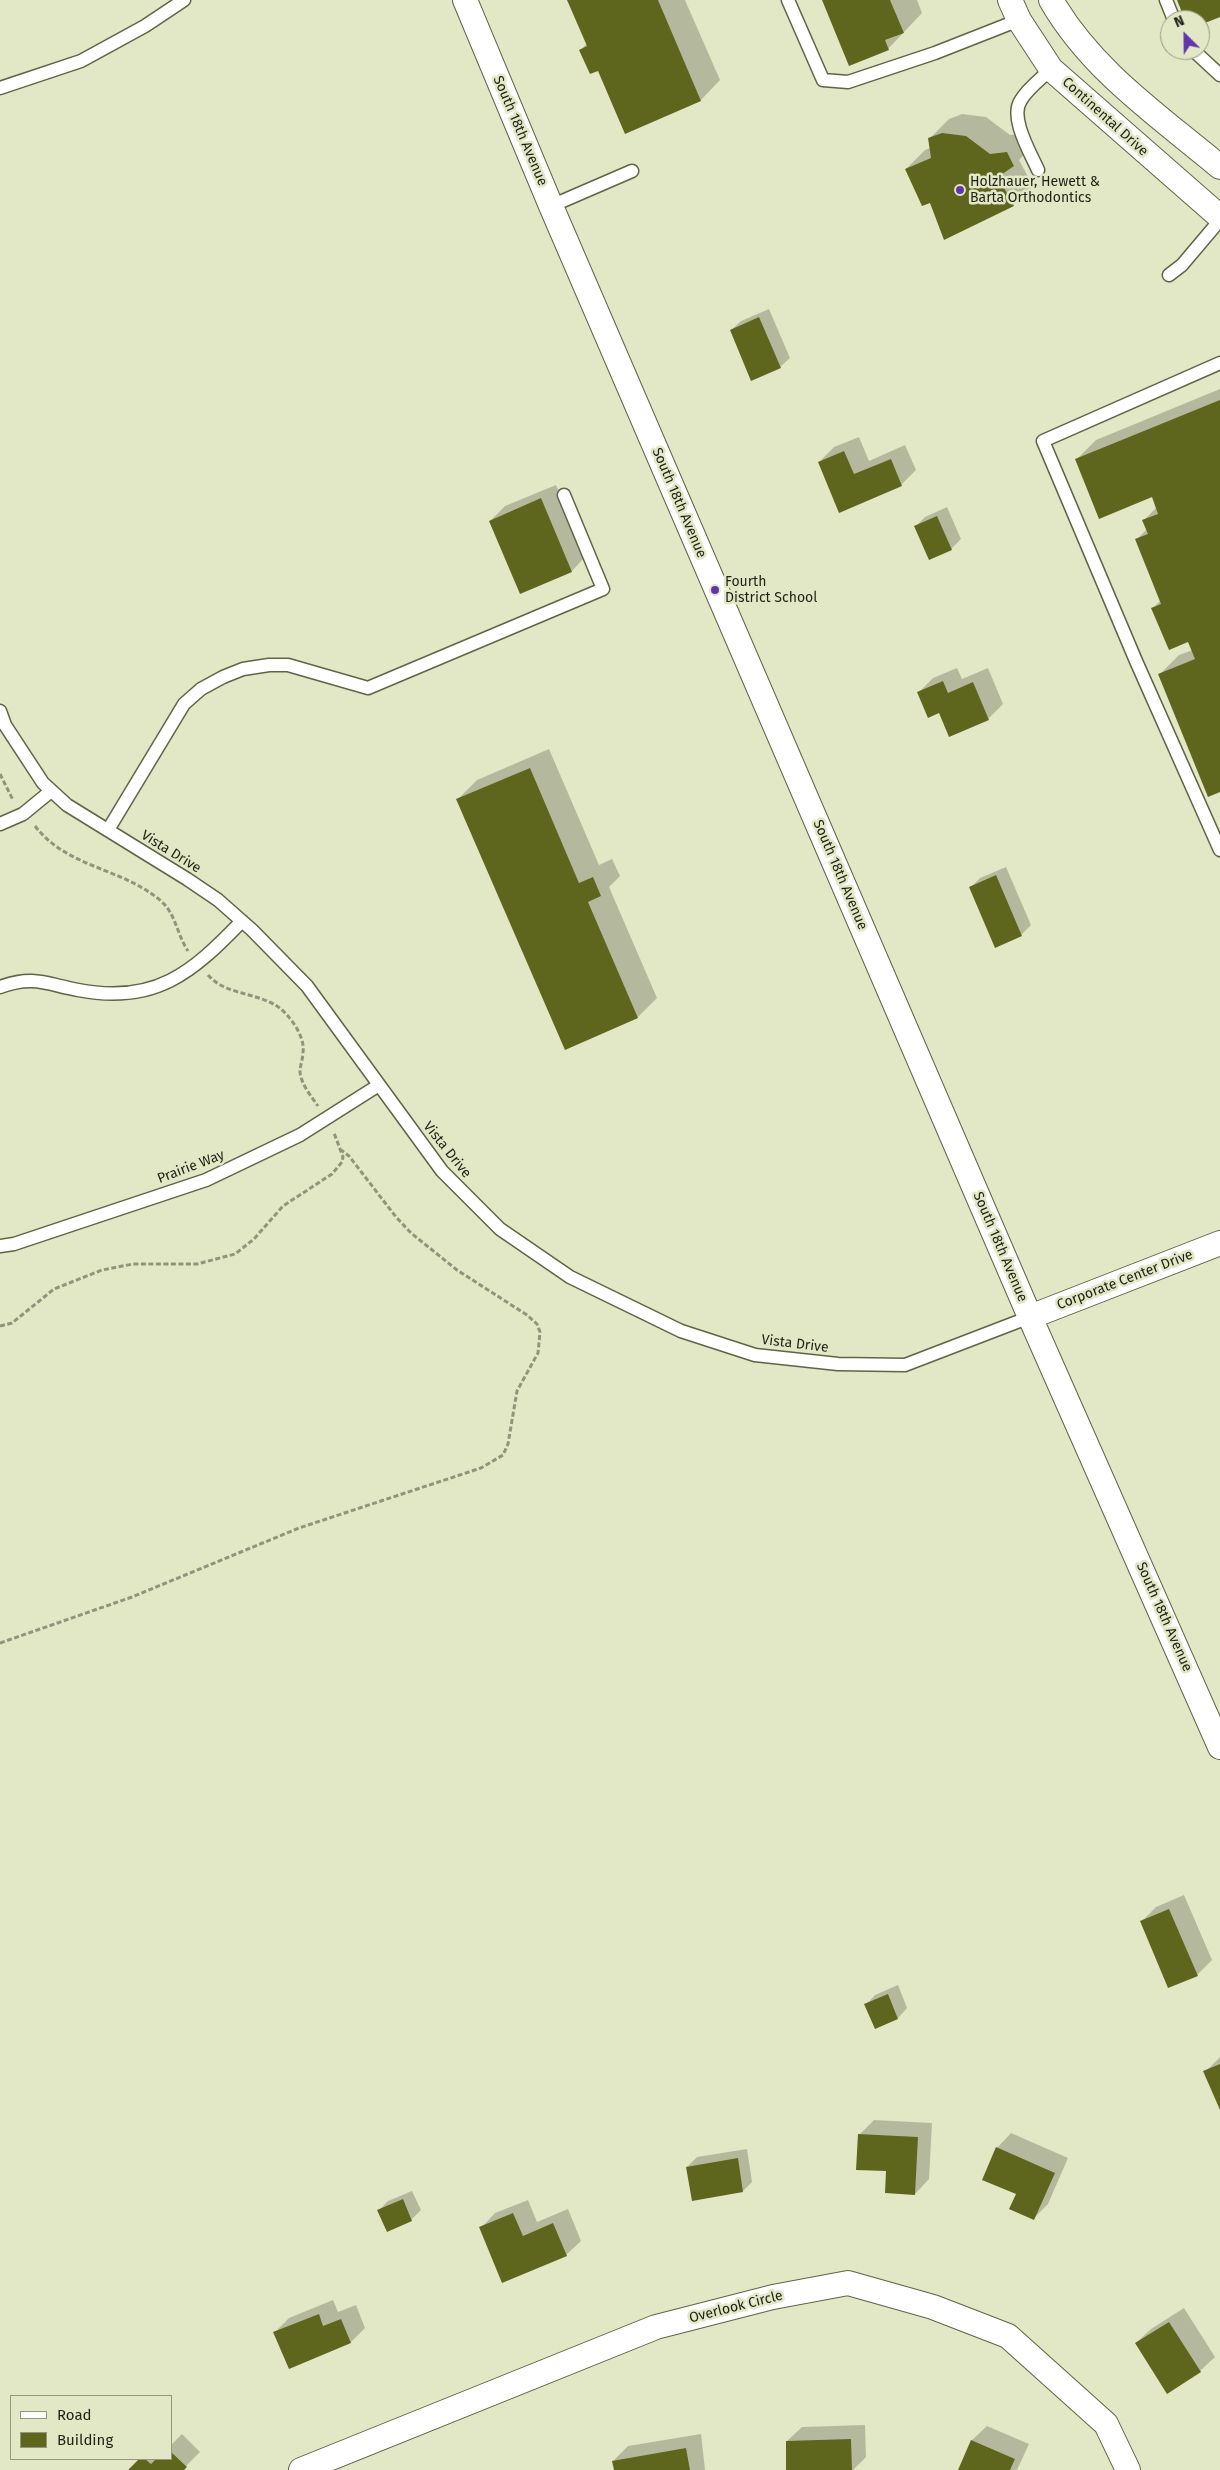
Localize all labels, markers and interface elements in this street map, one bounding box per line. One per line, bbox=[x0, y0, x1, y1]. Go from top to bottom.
north arrow bbox=[1160, 10, 1210, 60]
text: N bbox=[1172, 12, 1187, 31]
street label: South 18th Avenue bbox=[489, 73, 551, 189]
street label: Continental Drive bbox=[1058, 74, 1152, 160]
place label: Holzhauer, Hewett & Barta Orthodontics bbox=[970, 174, 1100, 206]
marker: Holzhauer, Hewett & Barta Orthodontics bbox=[954, 184, 966, 196]
street label: South 18th Avenue bbox=[648, 445, 710, 561]
place label: Fourth District School bbox=[725, 574, 817, 606]
marker: Fourth District School bbox=[709, 584, 721, 596]
street label: South 18th Avenue bbox=[809, 817, 871, 933]
street label: Vista Drive bbox=[138, 827, 204, 877]
street label: Vista Drive bbox=[419, 1119, 475, 1181]
street label: Prairie Way bbox=[155, 1147, 227, 1187]
street label: South 18th Avenue bbox=[969, 1189, 1031, 1305]
street label: Corporate Center Drive bbox=[1055, 1246, 1195, 1314]
street label: Vista Drive bbox=[761, 1332, 829, 1356]
street label: South 18th Avenue bbox=[1132, 1560, 1196, 1674]
street label: Overlook Circle bbox=[687, 2287, 785, 2327]
legend bbox=[10, 2395, 172, 2460]
text: Road bbox=[57, 2406, 92, 2424]
text: Building bbox=[57, 2431, 113, 2449]

